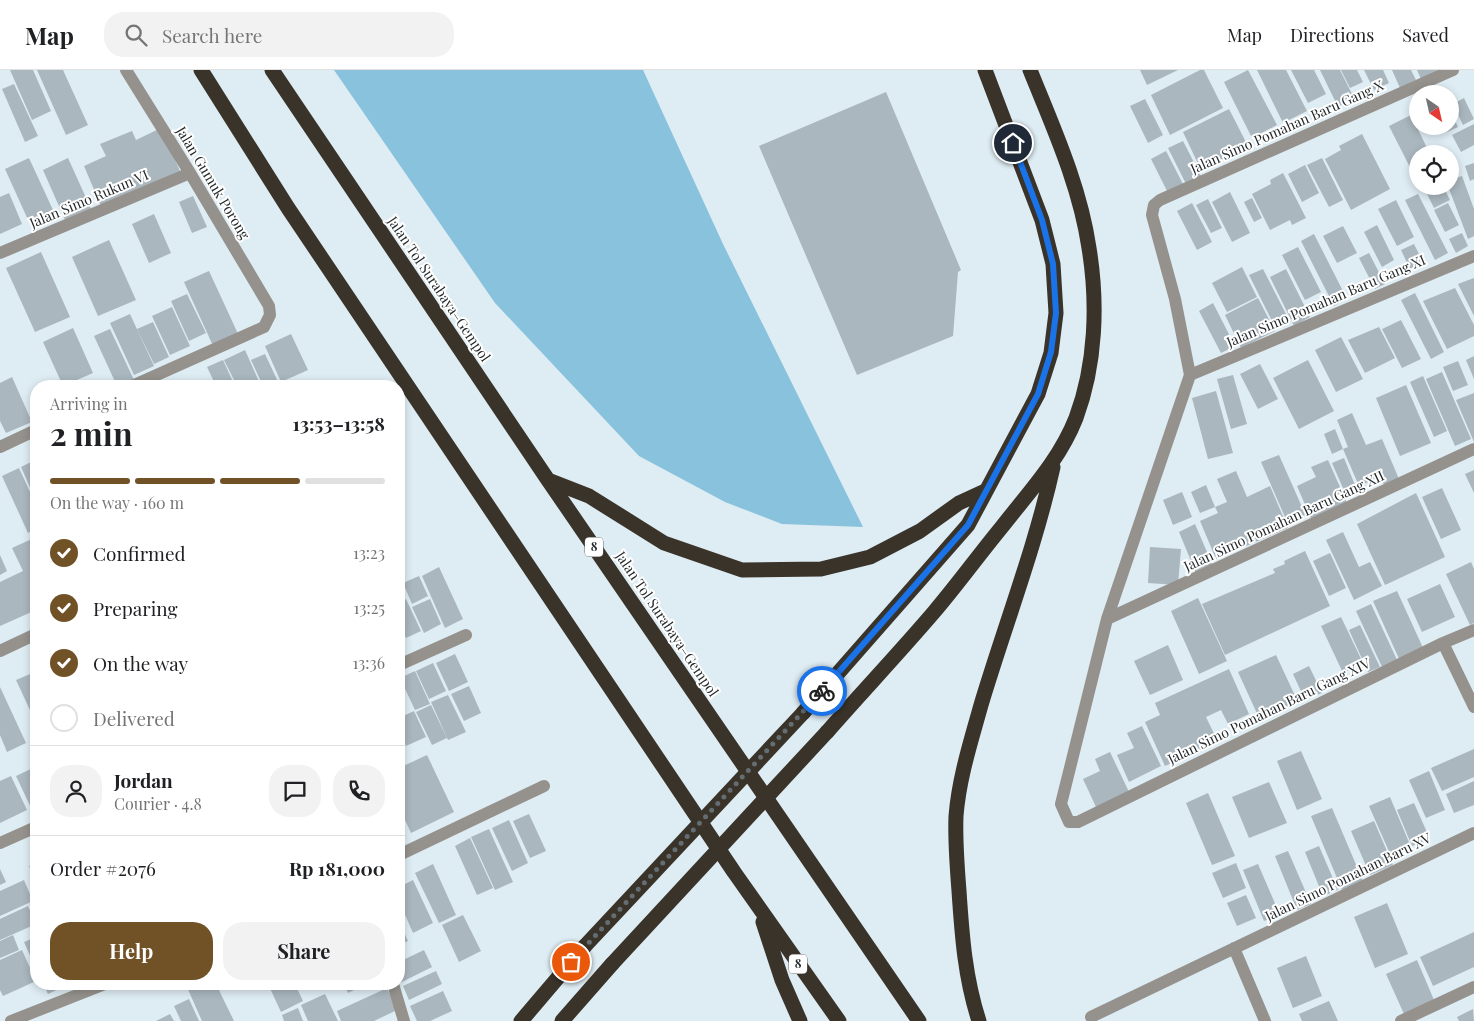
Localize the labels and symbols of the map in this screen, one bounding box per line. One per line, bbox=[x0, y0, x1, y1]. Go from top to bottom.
street label: Jalan Simo Pomahan Baru Gang X bbox=[1186, 75, 1386, 178]
north arrow bbox=[1409, 85, 1459, 135]
street label: Jalan Gumuk Porong bbox=[172, 122, 255, 243]
pin bbox=[992, 122, 1034, 164]
street label: Jalan Simo Rukun VI bbox=[26, 165, 151, 233]
street label: Jalan Tol Surabaya–Gempol bbox=[383, 212, 495, 365]
street label: Jalan Simo Pomahan Baru Gang XI bbox=[1223, 250, 1428, 352]
street label: Jalan Simo Pomahan Baru Gang XII bbox=[1180, 466, 1387, 576]
road number: 8 bbox=[585, 538, 603, 557]
street label: Jalan Tol Surabaya–Gempol bbox=[611, 547, 723, 700]
street label: Jalan Simo Pomahan Baru Gang XIV bbox=[1163, 653, 1373, 768]
courier bbox=[797, 666, 847, 716]
street label: Jalan Simo Pomahan Baru XV bbox=[1261, 828, 1434, 926]
pin bbox=[550, 941, 592, 983]
road number: 8 bbox=[789, 954, 807, 974]

